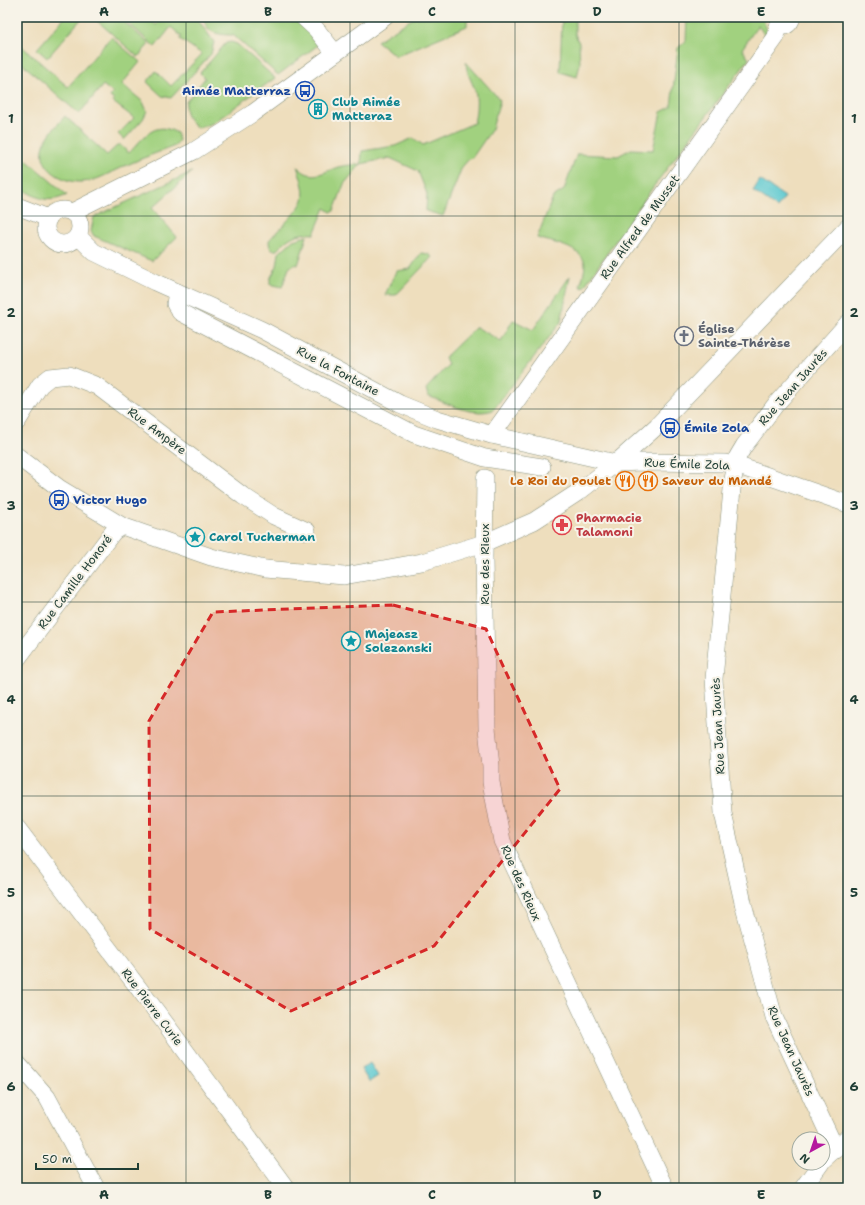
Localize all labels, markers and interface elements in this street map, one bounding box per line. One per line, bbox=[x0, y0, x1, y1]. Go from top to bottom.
text: A bbox=[99, 3, 109, 20]
text: B bbox=[264, 3, 272, 20]
text: C bbox=[428, 3, 436, 20]
text: D bbox=[592, 3, 602, 20]
text: E bbox=[757, 3, 766, 20]
bus stop icon: Aimée Matterraz bbox=[294, 80, 316, 102]
place label: Aimée Matterraz bbox=[182, 83, 291, 99]
place label: Club Aimée Matteraz bbox=[332, 94, 400, 124]
building icon: Club Aimée Matteraz bbox=[307, 98, 329, 120]
text: 1 bbox=[8, 110, 14, 127]
text: 1 bbox=[851, 110, 857, 127]
street label: Rue Alfred de Musset bbox=[597, 172, 683, 282]
text: 2 bbox=[6, 304, 16, 321]
text: 2 bbox=[849, 304, 859, 321]
place label: Église Sainte-Thérèse bbox=[698, 321, 790, 351]
church icon: Église Sainte-Thérèse bbox=[673, 325, 695, 347]
street label: Rue la Fontaine bbox=[294, 343, 382, 400]
street label: Rue Jean Jaurès bbox=[755, 345, 831, 429]
street label: Rue Ampère bbox=[124, 404, 190, 459]
bus stop icon: Émile Zola bbox=[659, 417, 681, 439]
place label: Émile Zola bbox=[684, 420, 750, 436]
street label: Rue Émile Zola bbox=[644, 455, 731, 474]
restaurant icon: Le Roi du Poulet bbox=[614, 470, 636, 492]
restaurant icon: Saveur du Mandé bbox=[637, 470, 659, 492]
place label: Le Roi du Poulet bbox=[510, 473, 611, 489]
place label: Saveur du Mandé bbox=[662, 473, 772, 489]
bus stop icon: Victor Hugo bbox=[48, 489, 70, 511]
place label: Victor Hugo bbox=[73, 492, 147, 508]
text: 3 bbox=[6, 497, 16, 514]
text: 3 bbox=[849, 497, 859, 514]
place label: Pharmacie Talamoni bbox=[576, 510, 642, 540]
pharmacy icon: Pharmacie Talamoni bbox=[551, 514, 573, 536]
street label: Rue des Rieux bbox=[477, 523, 493, 605]
place icon: Carol Tucherman bbox=[184, 526, 206, 548]
place label: Carol Tucherman bbox=[209, 529, 315, 545]
street label: Rue Camille Honoré bbox=[34, 531, 116, 632]
place label: Majeasz Solezanski bbox=[365, 626, 432, 656]
place icon: Majeasz Solezanski bbox=[340, 630, 362, 652]
street label: Rue Jean Jaurès bbox=[707, 677, 729, 775]
text: 4 bbox=[6, 691, 16, 708]
text: 4 bbox=[849, 691, 859, 708]
street label: Rue des Rieux bbox=[497, 843, 545, 923]
text: 5 bbox=[7, 884, 15, 901]
text: 5 bbox=[850, 884, 858, 901]
street label: Rue Pierre Curie bbox=[118, 965, 186, 1049]
street label: Rue Jean Jaurès bbox=[764, 1003, 818, 1099]
text: 6 bbox=[6, 1078, 16, 1095]
text: 6 bbox=[849, 1078, 859, 1095]
north arrow bbox=[791, 1131, 831, 1171]
scale bar bbox=[36, 1145, 138, 1171]
text: N bbox=[797, 1150, 813, 1167]
text: 50 m bbox=[42, 1151, 72, 1167]
text: A bbox=[99, 1186, 109, 1203]
text: B bbox=[264, 1186, 272, 1203]
text: C bbox=[428, 1186, 436, 1203]
text: D bbox=[592, 1186, 602, 1203]
text: E bbox=[757, 1186, 766, 1203]

